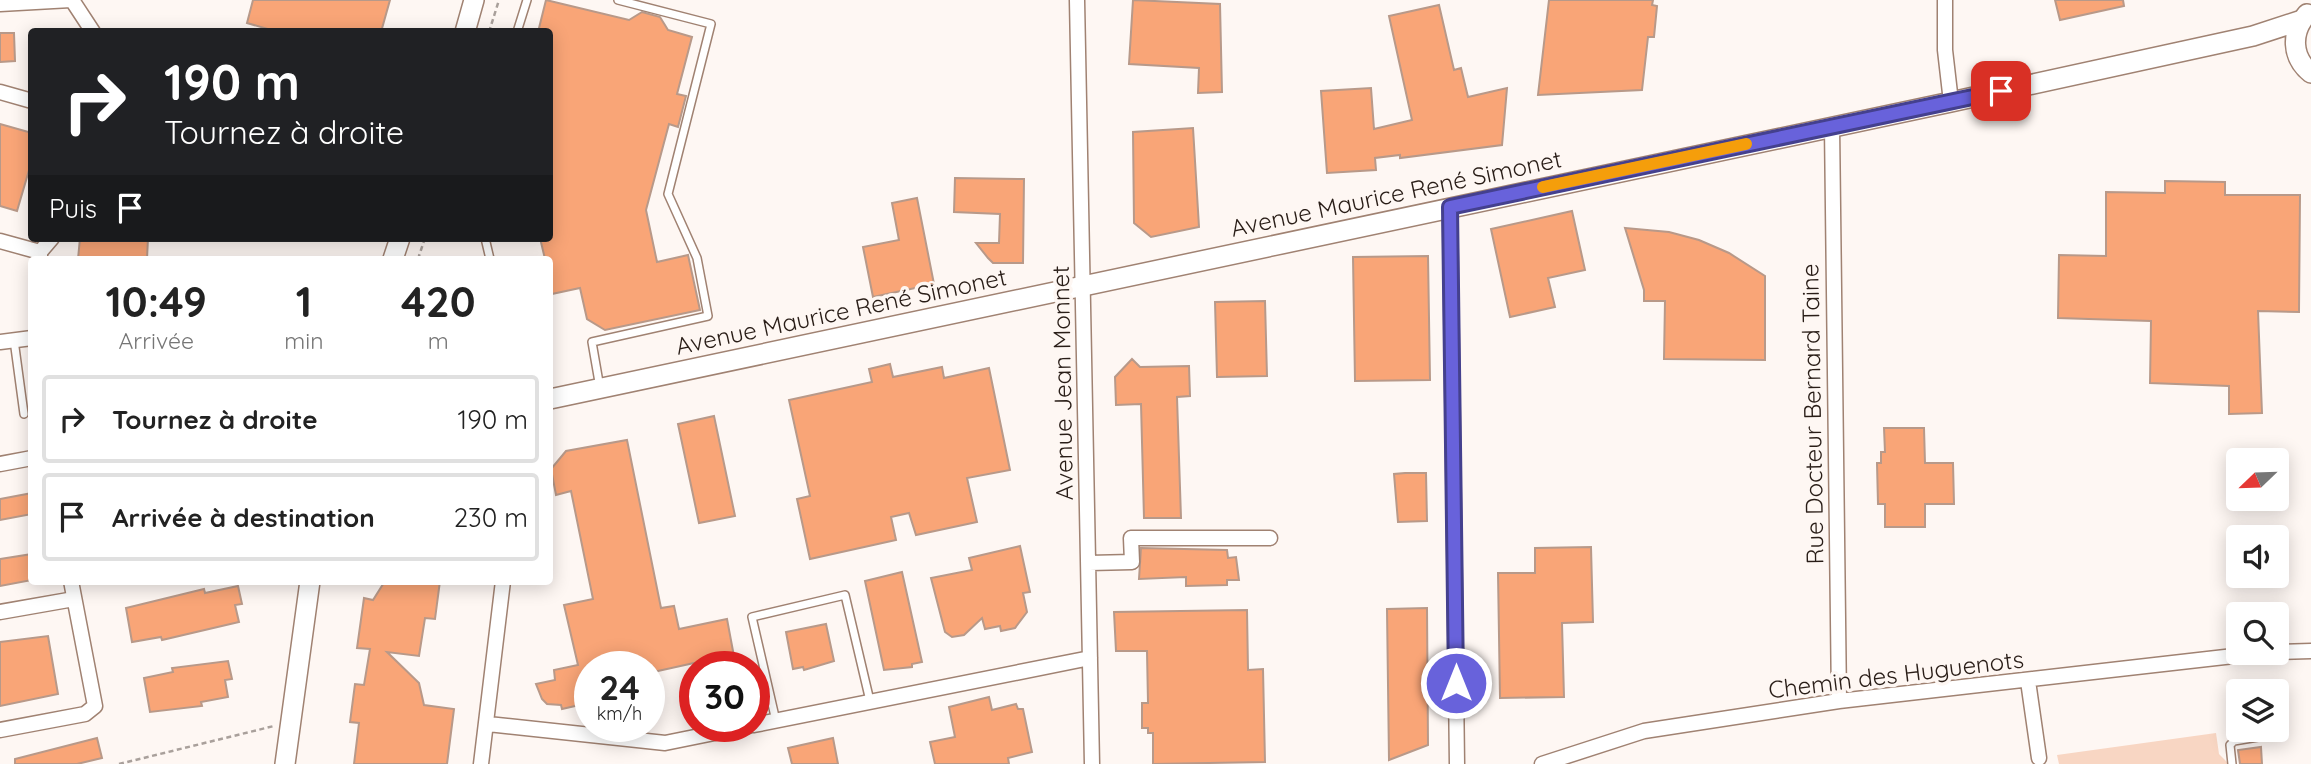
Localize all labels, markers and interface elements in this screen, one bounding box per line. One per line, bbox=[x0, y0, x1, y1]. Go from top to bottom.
text: 190 m bbox=[164, 51, 300, 112]
icon: right bbox=[49, 56, 140, 147]
pin bbox=[1971, 61, 2031, 121]
icon: arrive bbox=[1982, 72, 2020, 110]
text: Tournez à droite bbox=[164, 112, 404, 152]
street label: Avenue Maurice René Simonet bbox=[1228, 143, 1564, 243]
icon: arrive bbox=[111, 189, 149, 227]
text: Puis bbox=[49, 192, 97, 225]
street label: Avenue Maurice René Simonet bbox=[673, 261, 1009, 361]
street label: Rue Docteur Bernard Taine bbox=[1794, 263, 1830, 565]
street label: Avenue Jean Monnet bbox=[1045, 265, 1079, 501]
text: 10:49 bbox=[106, 275, 207, 328]
text: 1 bbox=[296, 275, 312, 328]
text: 420 bbox=[401, 275, 475, 328]
text: Arrivée bbox=[118, 326, 194, 355]
text: min bbox=[284, 326, 324, 355]
text: m bbox=[428, 326, 449, 355]
icon: right bbox=[53, 400, 91, 438]
text: Tournez à droite bbox=[112, 403, 317, 436]
text: 190 m bbox=[458, 403, 528, 436]
north arrow bbox=[2226, 448, 2289, 511]
map controls bbox=[2226, 448, 2289, 742]
icon: arrive bbox=[53, 498, 91, 536]
text: Arrivée à destination bbox=[112, 501, 375, 534]
text: 230 m bbox=[454, 501, 528, 534]
button: sound bbox=[2226, 525, 2289, 588]
button: search bbox=[2226, 602, 2289, 665]
street label: Chemin des Huguenots bbox=[1767, 643, 2025, 705]
position arrow bbox=[1419, 646, 1493, 720]
speed limit sign: 30 bbox=[679, 651, 770, 742]
text: 24 bbox=[599, 665, 640, 709]
button: layers bbox=[2226, 679, 2289, 742]
text: km/h bbox=[597, 702, 642, 725]

